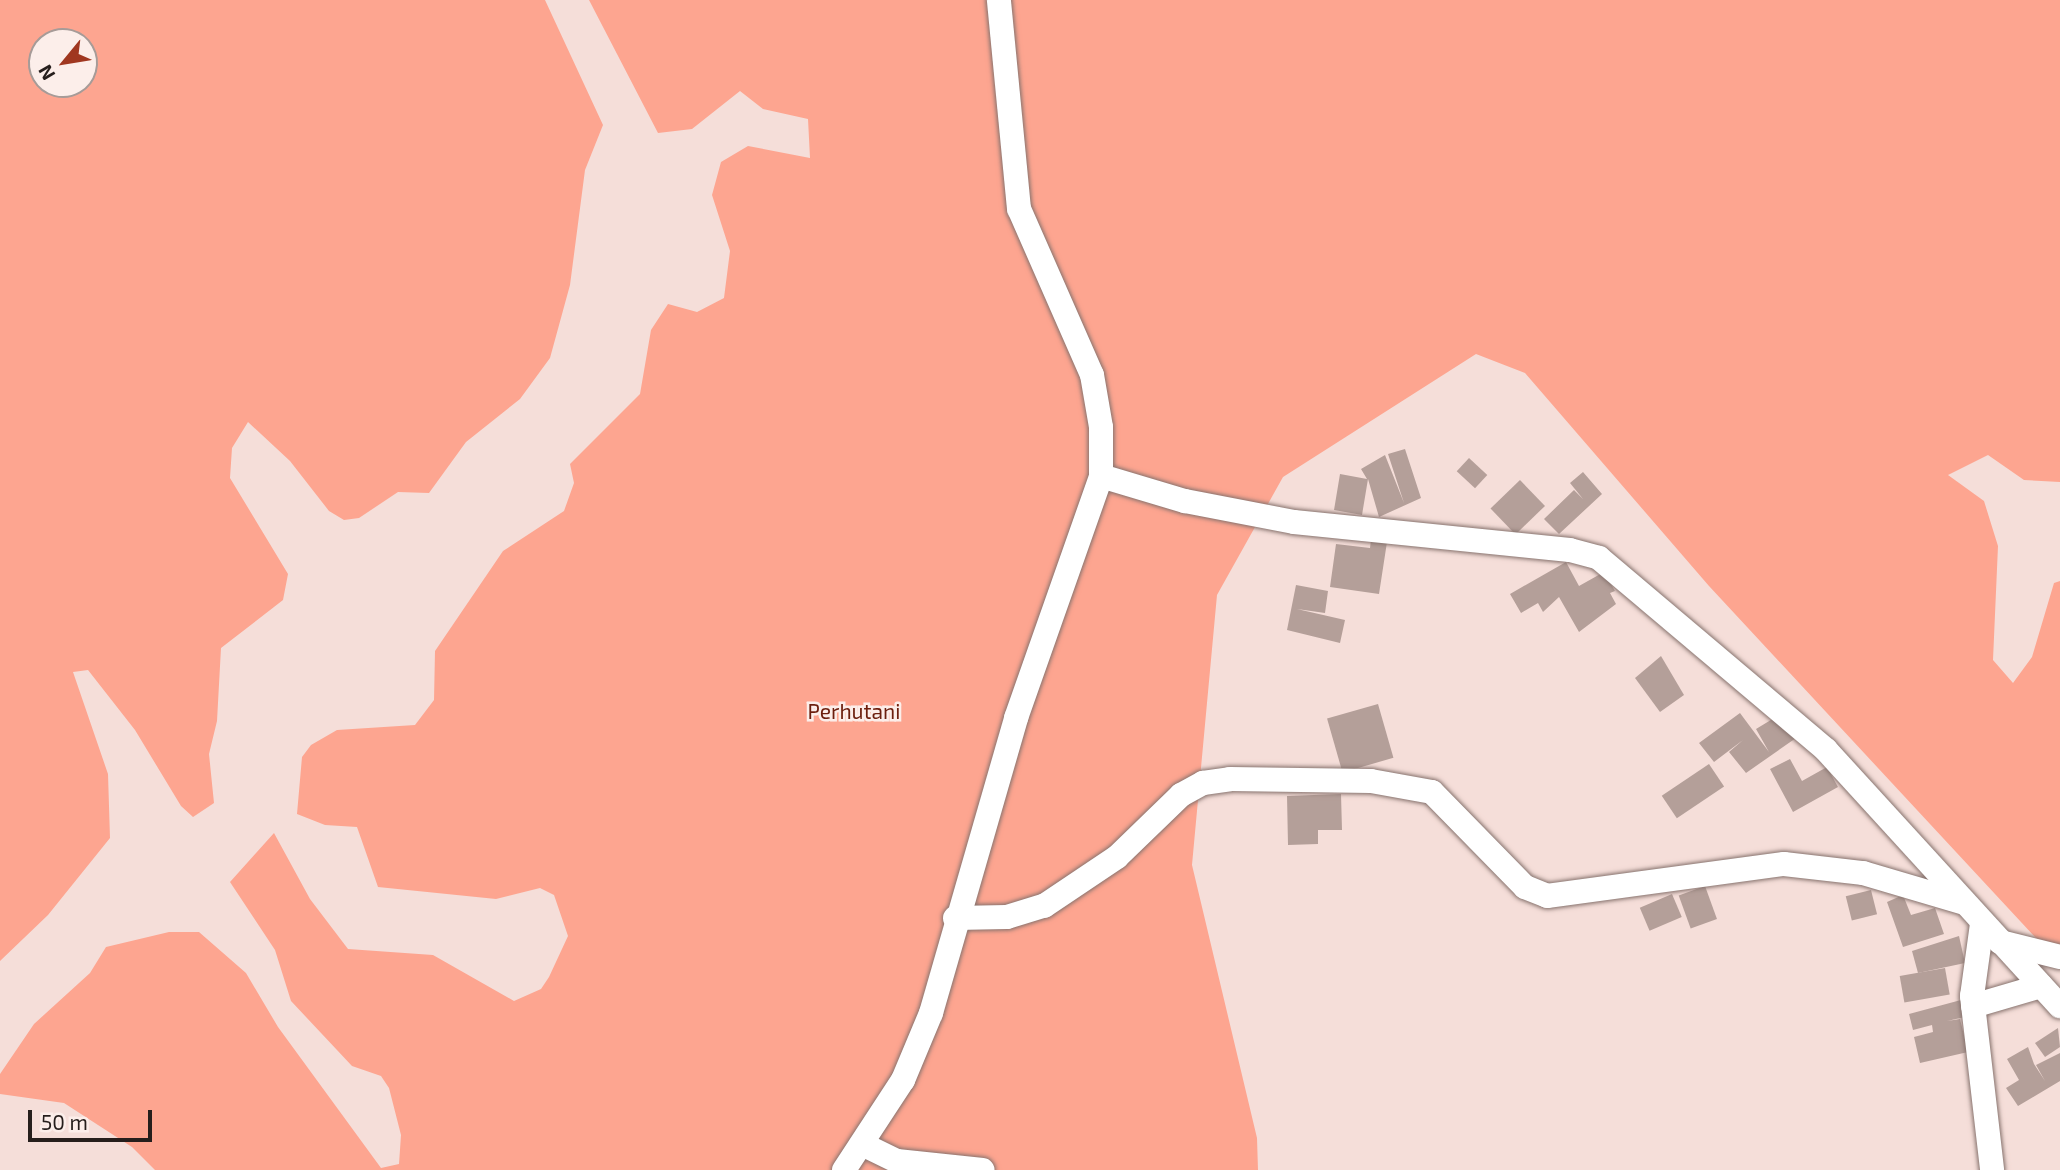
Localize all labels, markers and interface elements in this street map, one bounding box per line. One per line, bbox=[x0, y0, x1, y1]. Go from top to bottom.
north arrow bbox=[28, 28, 98, 98]
text: N bbox=[33, 61, 60, 84]
park label: Perhutani bbox=[807, 698, 901, 724]
scale bar bbox=[32, 1096, 156, 1140]
text: 50 m bbox=[41, 1109, 88, 1134]

